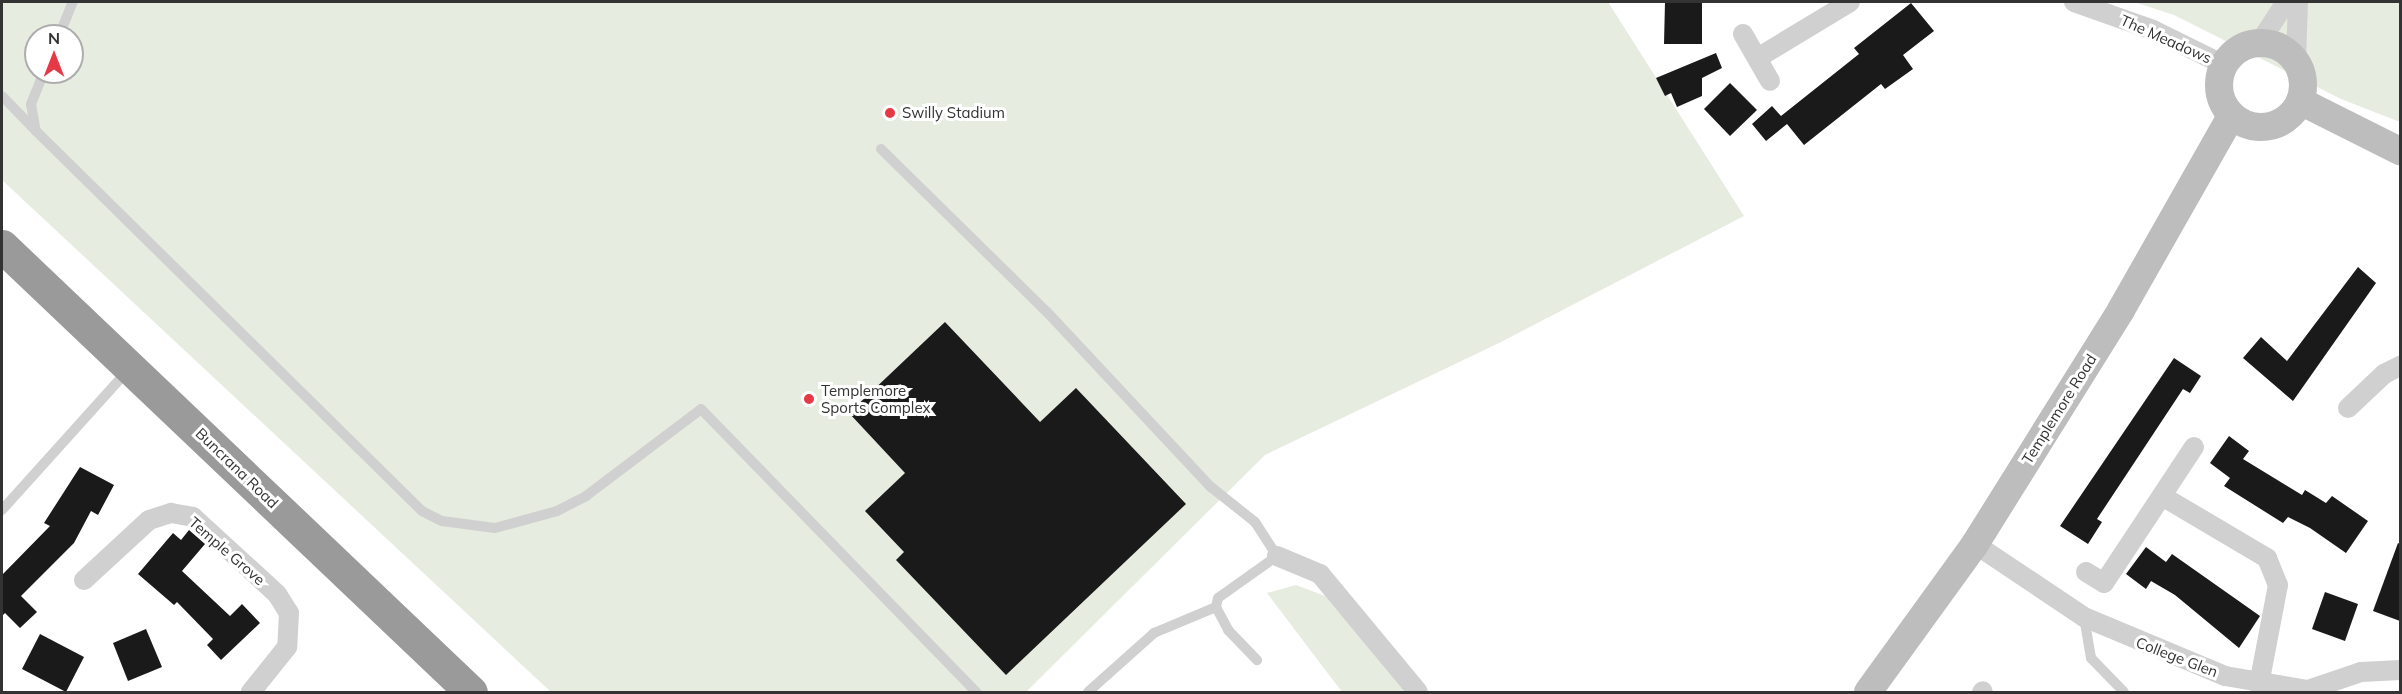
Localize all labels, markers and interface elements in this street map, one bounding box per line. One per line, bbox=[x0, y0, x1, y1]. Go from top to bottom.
street label: The Meadows bbox=[2118, 11, 2214, 67]
north arrow bbox=[24, 24, 84, 84]
text: N bbox=[48, 28, 60, 48]
place label: Swilly Stadium bbox=[902, 104, 1005, 122]
marker: Swilly Stadium bbox=[883, 106, 897, 120]
street label: Templemore Road bbox=[2018, 351, 2100, 467]
place label: Templemore Sports Complex bbox=[821, 381, 931, 416]
marker: Templemore Sports Complex bbox=[802, 392, 816, 406]
street label: Buncrana Road bbox=[192, 424, 282, 512]
street label: Temple Grove bbox=[185, 513, 269, 589]
street label: College Glen bbox=[2134, 633, 2220, 681]

